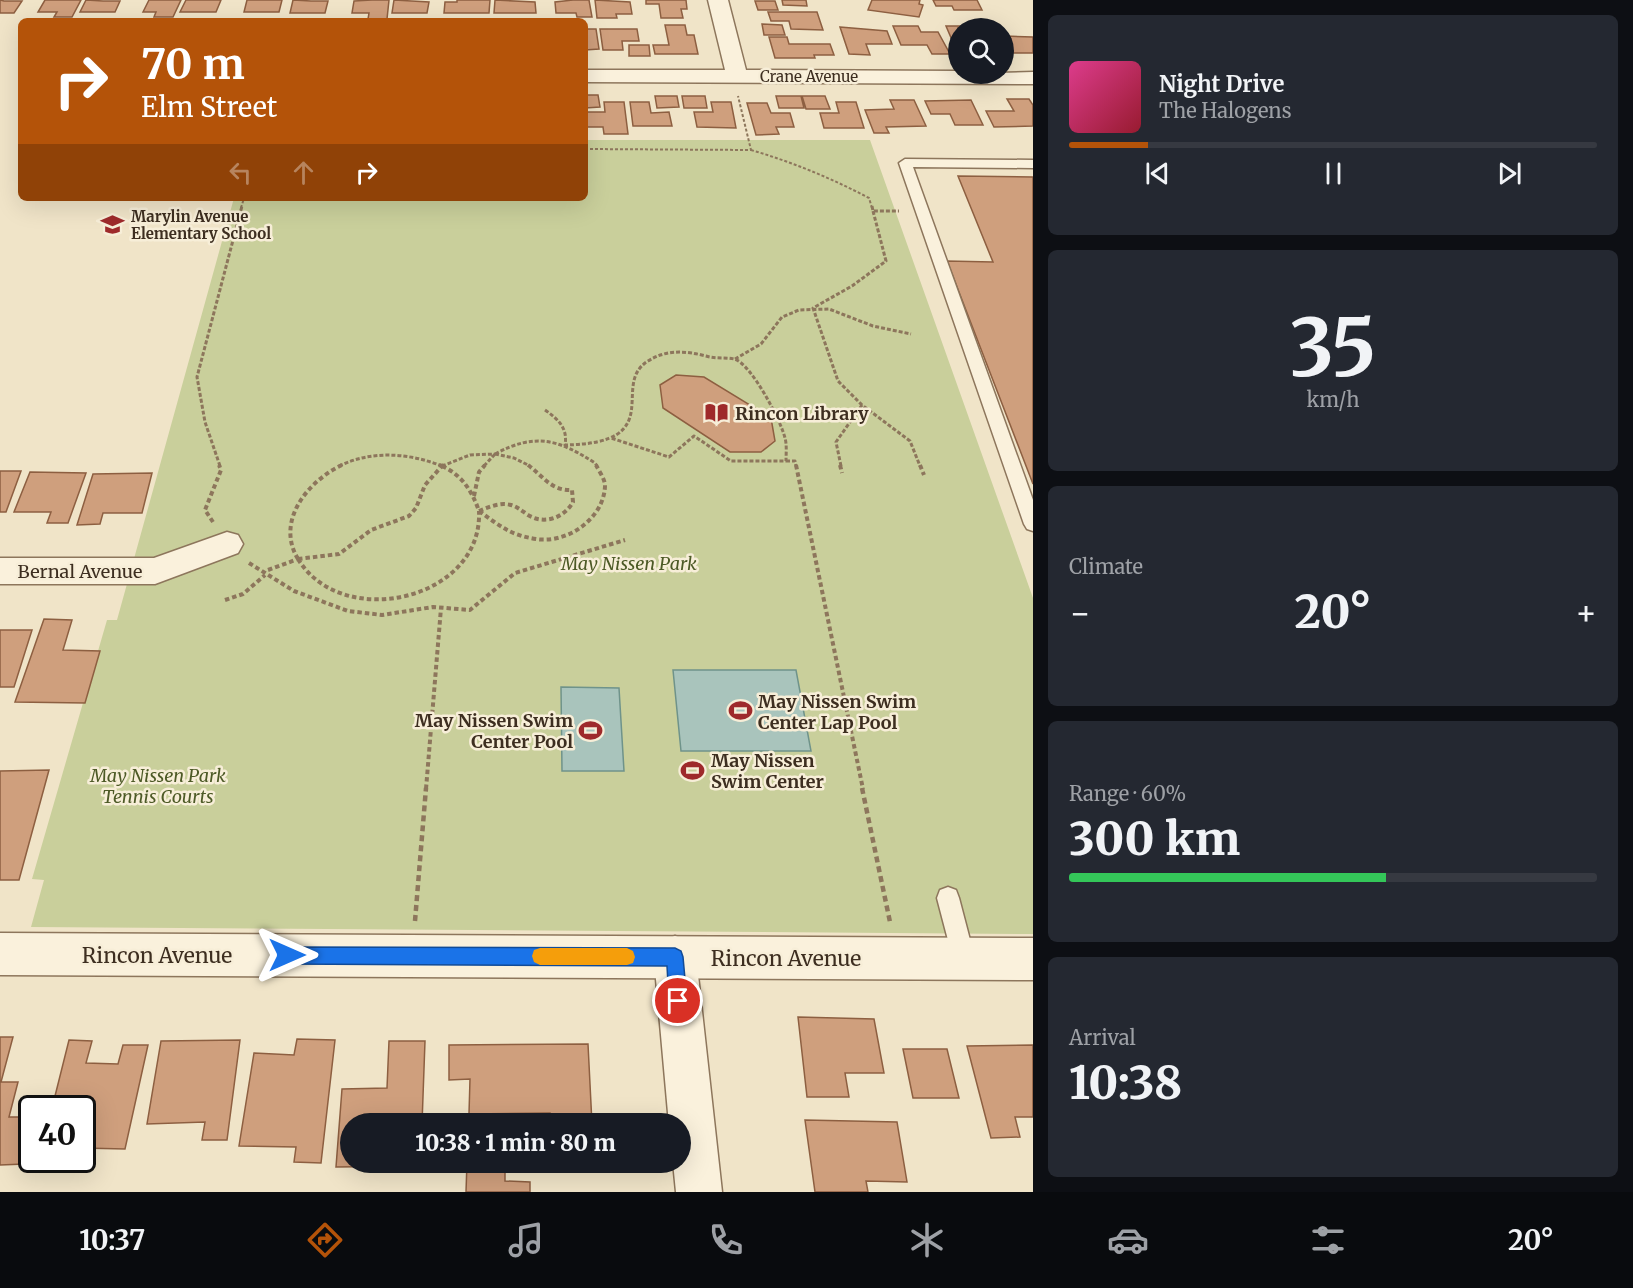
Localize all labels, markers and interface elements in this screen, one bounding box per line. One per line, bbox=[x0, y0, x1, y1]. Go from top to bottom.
map controls bbox=[948, 18, 1014, 84]
button: search bbox=[948, 18, 1014, 84]
text: 70 m bbox=[141, 38, 245, 90]
icon: right bbox=[42, 42, 120, 120]
street label: Crane Avenue bbox=[760, 67, 858, 86]
text: Night Drive bbox=[1159, 70, 1284, 98]
text: Elm Street bbox=[141, 90, 277, 124]
text: The Halogens bbox=[1159, 98, 1291, 123]
icon: left bbox=[224, 156, 257, 189]
icon: ahead bbox=[287, 156, 320, 189]
icon: right bbox=[350, 156, 383, 189]
icon: previous bbox=[1141, 157, 1174, 190]
icon: pause bbox=[1317, 157, 1350, 190]
icon: next bbox=[1493, 157, 1526, 190]
place label: Marylin Avenue Elementary School bbox=[131, 207, 271, 243]
school or university icon: Marylin Avenue Elementary School bbox=[100, 212, 126, 238]
text: 35 bbox=[1290, 299, 1376, 397]
text: km/h bbox=[1307, 387, 1359, 412]
library icon: Rincon Library bbox=[704, 400, 730, 426]
place label: Rincon Library bbox=[735, 402, 869, 425]
park label: May Nissen Park bbox=[560, 552, 697, 575]
text: Climate bbox=[1069, 554, 1143, 579]
street label: Bernal Avenue bbox=[18, 560, 142, 583]
text: 20° bbox=[1295, 584, 1371, 640]
text: − bbox=[1069, 593, 1091, 634]
text: + bbox=[1575, 593, 1597, 634]
place label: May Nissen Swim Center Lap Pool bbox=[758, 690, 916, 734]
sports icon: May Nissen Swim Center Lap Pool bbox=[727, 698, 753, 724]
place label: May Nissen Swim Center Pool bbox=[415, 709, 573, 753]
sports icon: May Nissen Swim Center Pool bbox=[578, 717, 604, 743]
place label: May Nissen Swim Center bbox=[711, 749, 824, 793]
sports icon: May Nissen Swim Center bbox=[680, 757, 706, 783]
park label: May Nissen Park Tennis Courts bbox=[89, 764, 226, 808]
text: Range · 60% bbox=[1069, 781, 1186, 806]
text: 300 km bbox=[1069, 811, 1240, 867]
position arrow bbox=[255, 923, 319, 987]
street label: Rincon Avenue bbox=[82, 942, 232, 969]
street label: Rincon Avenue bbox=[711, 945, 861, 972]
pin bbox=[652, 975, 703, 1026]
icon: arrive bbox=[661, 984, 694, 1017]
text: Arrival bbox=[1069, 1025, 1136, 1050]
text: 10:38 bbox=[1069, 1055, 1182, 1111]
speed limit sign: 40 bbox=[18, 1095, 96, 1173]
text: 10:38 · 1 min · 80 m bbox=[415, 1129, 616, 1157]
icon: directions bbox=[304, 1219, 346, 1261]
icon: music bbox=[505, 1219, 547, 1261]
icon: phone bbox=[705, 1219, 747, 1261]
icon: climate bbox=[906, 1219, 948, 1261]
icon: car bbox=[1107, 1219, 1149, 1261]
icon: filters bbox=[1307, 1219, 1349, 1261]
text: 10:37 bbox=[79, 1223, 145, 1257]
text: 20° bbox=[1508, 1223, 1554, 1257]

